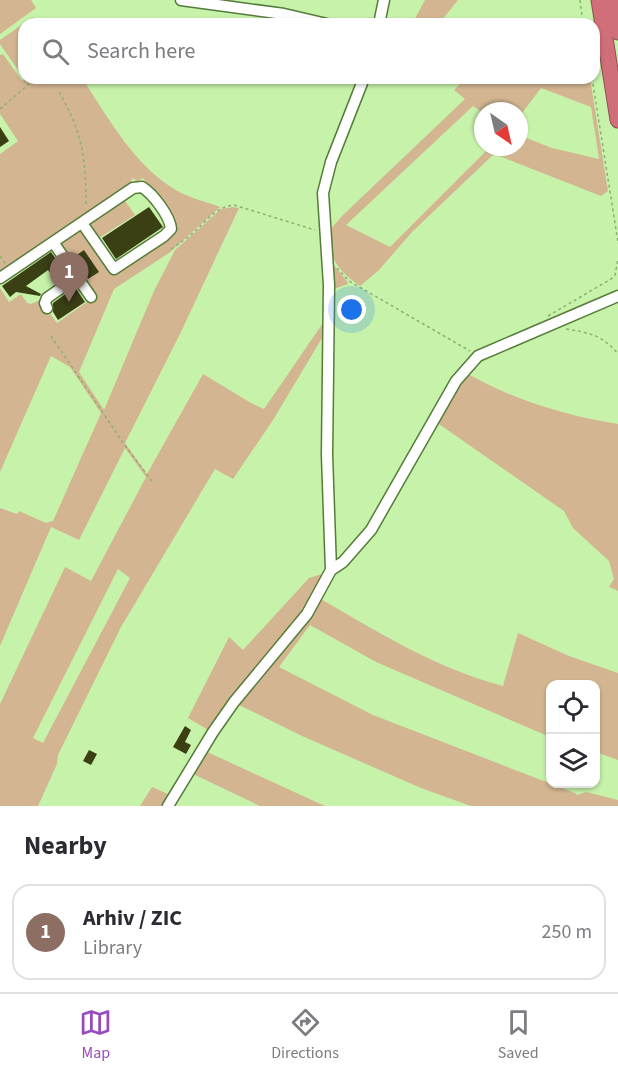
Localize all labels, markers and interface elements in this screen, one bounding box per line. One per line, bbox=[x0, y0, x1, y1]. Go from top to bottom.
search box bbox=[18, 18, 600, 84]
icon: search bbox=[39, 35, 72, 68]
text: Search here bbox=[87, 35, 195, 67]
north arrow bbox=[474, 102, 528, 156]
pin: 1 bbox=[50, 252, 88, 302]
your location bbox=[337, 295, 366, 324]
map controls bbox=[546, 680, 600, 788]
button: locate bbox=[546, 680, 600, 734]
button: layers bbox=[546, 734, 600, 788]
text: Nearby bbox=[24, 827, 107, 864]
text: Arhiv / ZIC bbox=[83, 902, 182, 934]
text: 1 bbox=[40, 918, 51, 946]
text: 250 m bbox=[542, 918, 592, 946]
text: Library bbox=[83, 934, 142, 962]
tab: Map bbox=[79, 1006, 112, 1064]
tab: Directions bbox=[271, 1006, 339, 1064]
tab: Saved bbox=[498, 1006, 539, 1064]

